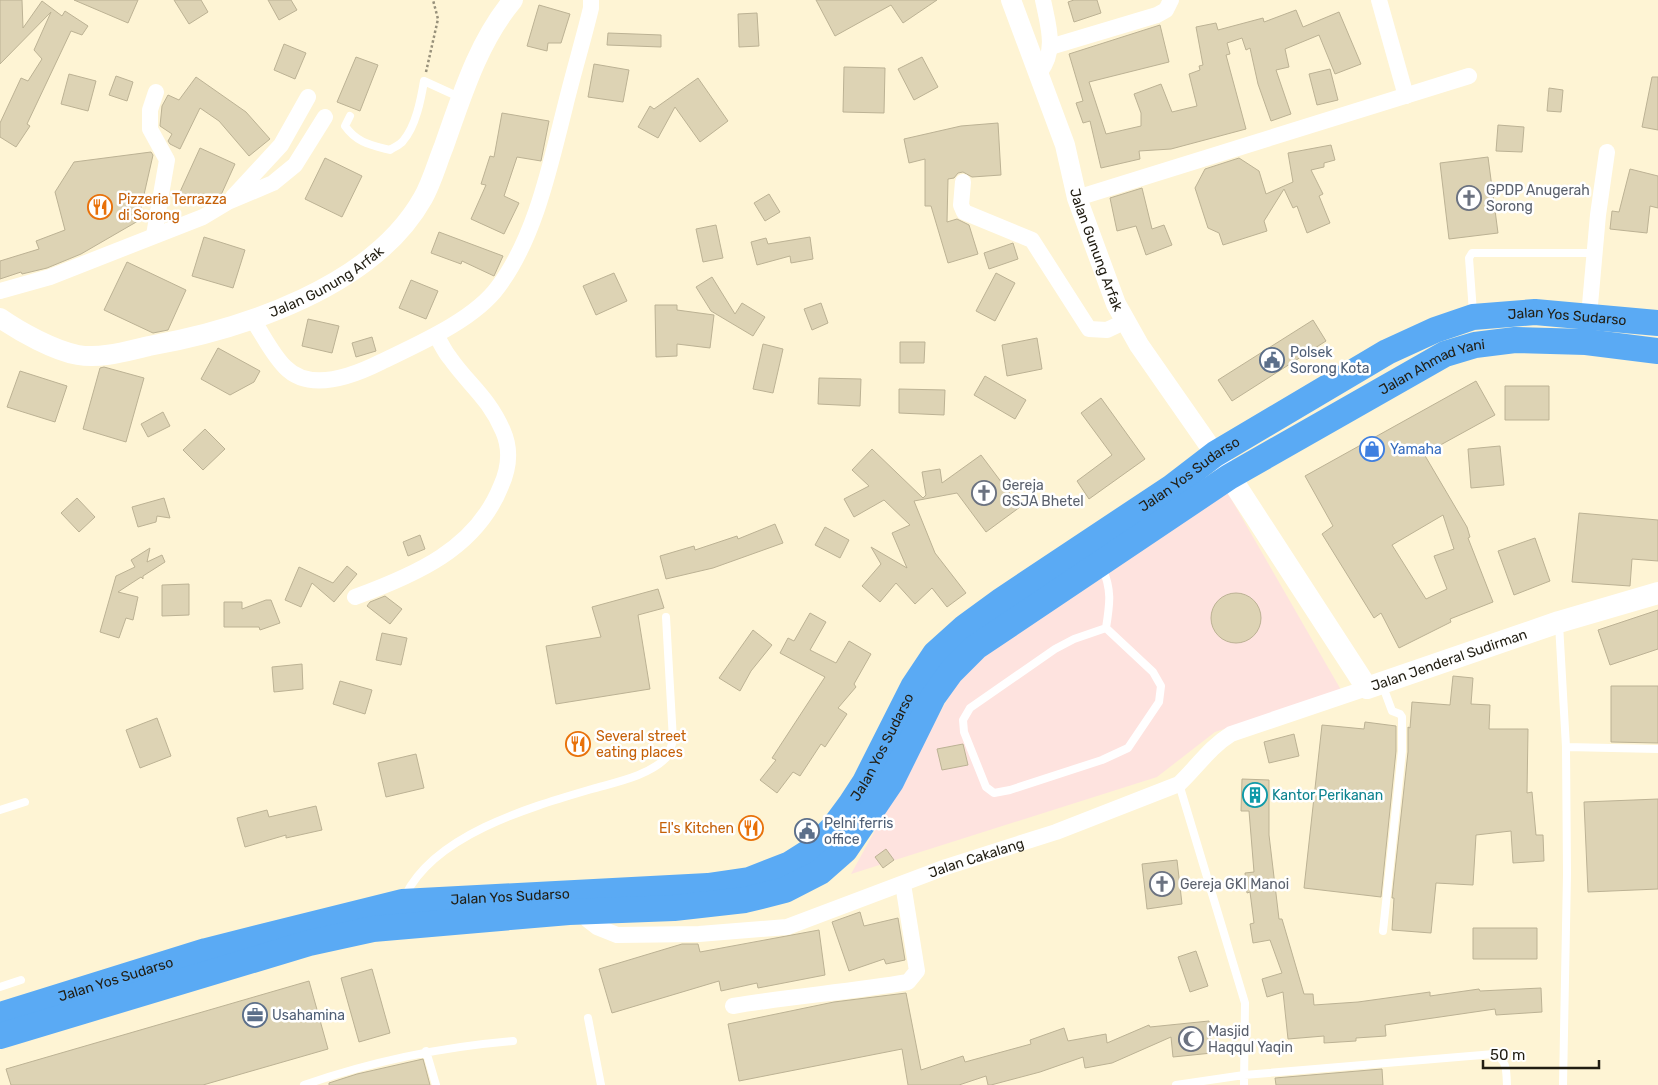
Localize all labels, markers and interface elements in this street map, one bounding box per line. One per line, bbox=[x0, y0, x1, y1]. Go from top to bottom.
place label: GPDP Anugerah Sorong bbox=[1486, 182, 1590, 215]
church icon: GPDP Anugerah Sorong bbox=[1456, 185, 1482, 211]
street label: Jalan Gunung Arfak bbox=[1067, 187, 1127, 315]
place label: Pizzeria Terrazza di Sorong bbox=[118, 191, 227, 224]
restaurant icon: Pizzeria Terrazza di Sorong bbox=[87, 194, 113, 220]
street label: Jalan Gunung Arfak bbox=[267, 242, 388, 321]
street label: Jalan Yos Sudarso bbox=[1507, 304, 1627, 329]
street label: Jalan Ahmad Yani bbox=[1376, 335, 1486, 398]
place label: Polsek Sorong Kota bbox=[1290, 344, 1369, 377]
public building icon: Polsek Sorong Kota bbox=[1259, 347, 1285, 373]
street label: Jalan Yos Sudarso bbox=[1135, 433, 1243, 515]
shop icon: Yamaha bbox=[1359, 436, 1385, 462]
place label: Yamaha bbox=[1390, 441, 1442, 458]
place label: Gereja GSJA Bhetel bbox=[1002, 477, 1084, 510]
church icon: Gereja GSJA Bhetel bbox=[971, 480, 997, 506]
street label: Jalan Jenderal Sudirman bbox=[1369, 625, 1529, 694]
street label: Jalan Yos Sudarso bbox=[847, 690, 917, 804]
place label: Several street eating places bbox=[596, 728, 687, 761]
restaurant icon: Several street eating places bbox=[565, 731, 591, 757]
building icon: Kantor Perikanan bbox=[1242, 782, 1268, 808]
place label: Kantor Perikanan bbox=[1272, 787, 1383, 804]
restaurant icon: El's Kitchen bbox=[738, 815, 764, 841]
place label: Pelni ferris office bbox=[824, 815, 893, 848]
public building icon: Pelni ferris office bbox=[794, 818, 820, 844]
place label: El's Kitchen bbox=[659, 820, 734, 837]
street label: Jalan Cakalang bbox=[926, 834, 1026, 881]
church icon: Gereja GKI Manoi bbox=[1149, 871, 1175, 897]
place label: Gereja GKI Manoi bbox=[1180, 876, 1289, 893]
street label: Jalan Yos Sudarso bbox=[450, 885, 570, 908]
street label: Jalan Yos Sudarso bbox=[56, 953, 175, 1005]
office icon: Usahamina bbox=[242, 1002, 268, 1028]
place label: Usahamina bbox=[272, 1007, 345, 1024]
place label: Masjid Haqqul Yaqin bbox=[1208, 1023, 1293, 1056]
mosque icon: Masjid Haqqul Yaqin bbox=[1178, 1026, 1204, 1052]
scale bar bbox=[1483, 1038, 1599, 1070]
text: 50 m bbox=[1490, 1046, 1525, 1064]

